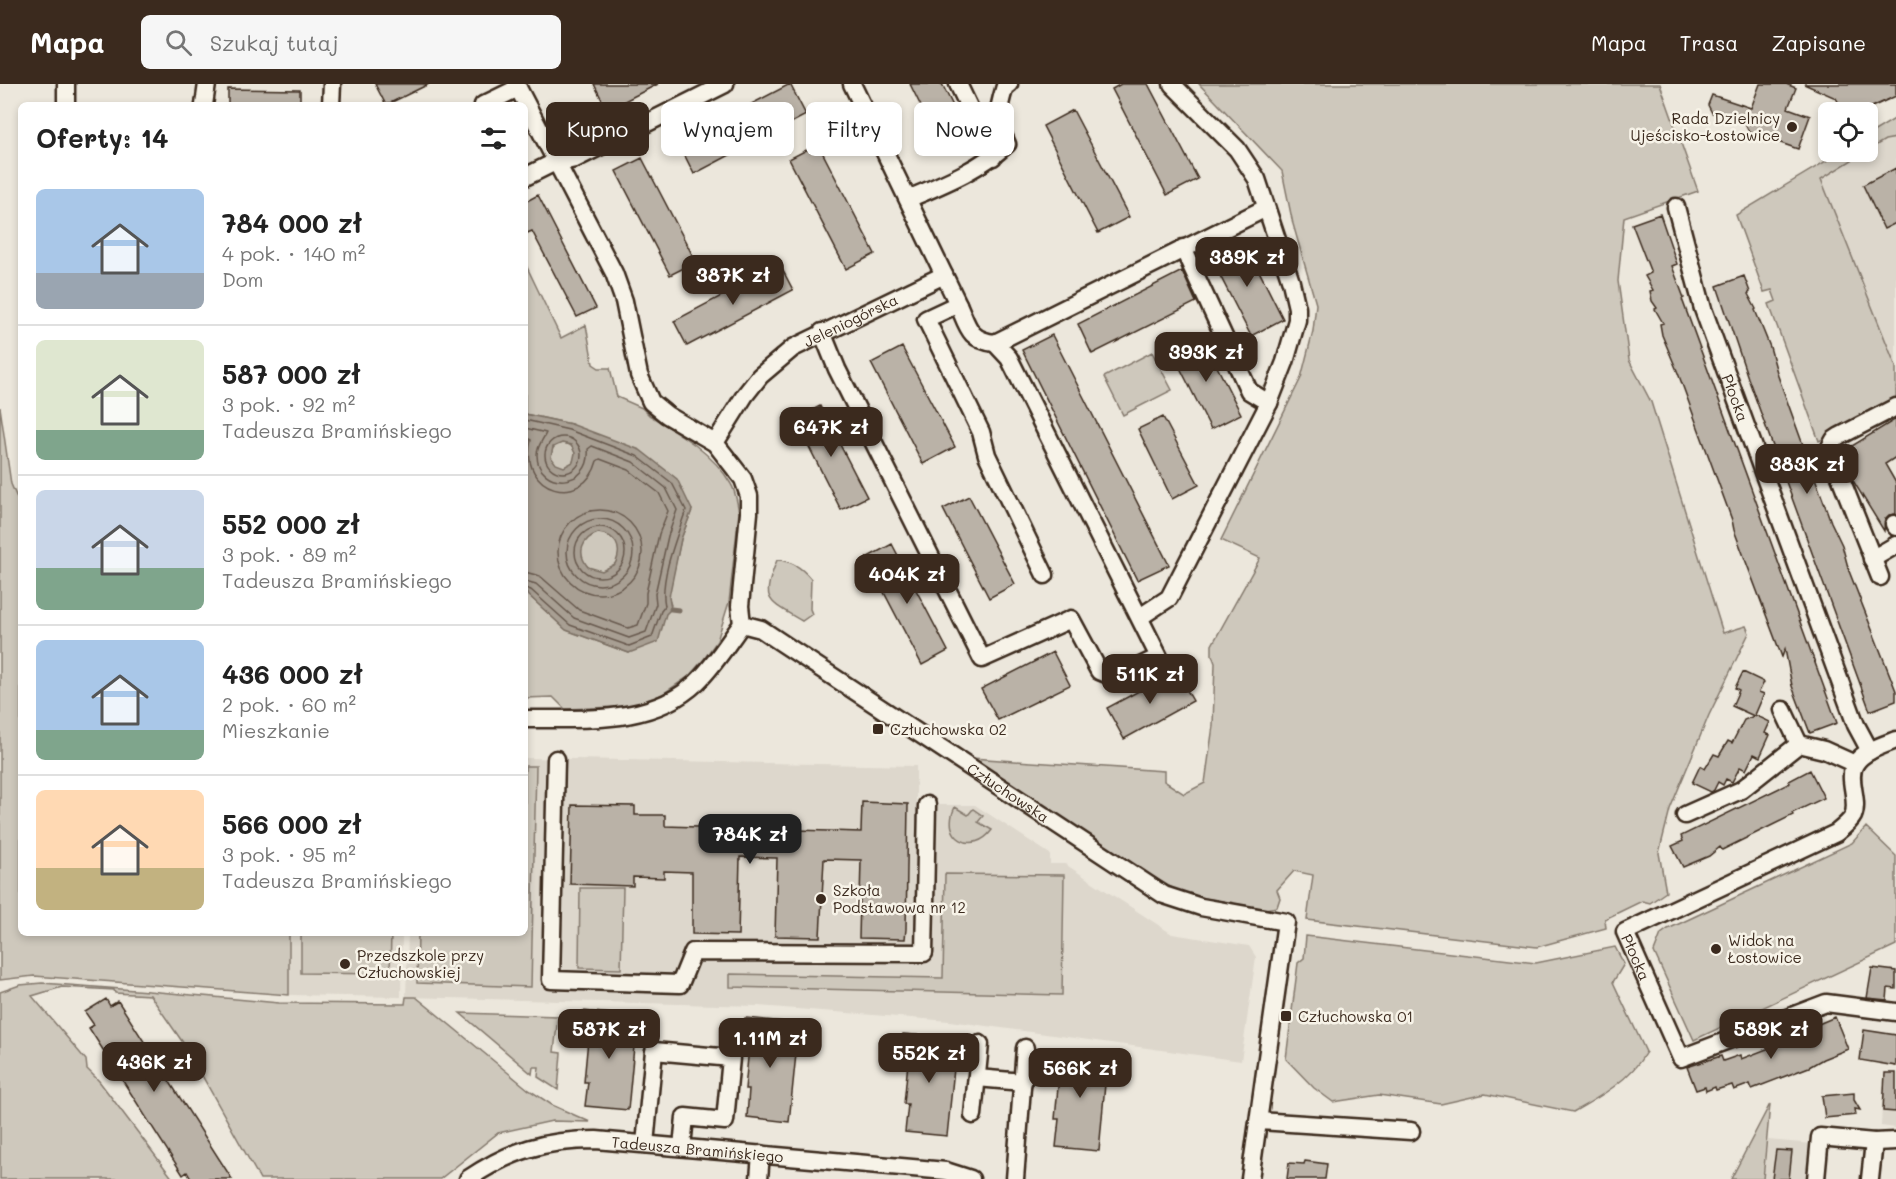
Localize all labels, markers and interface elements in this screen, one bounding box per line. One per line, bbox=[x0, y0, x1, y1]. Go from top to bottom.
search box bbox=[141, 15, 561, 69]
text: Mapa bbox=[30, 24, 105, 60]
icon: search bbox=[162, 26, 195, 59]
text: Szukaj tutaj bbox=[210, 28, 339, 57]
text: Mapa bbox=[1591, 29, 1647, 56]
text: Trasa bbox=[1680, 29, 1738, 56]
text: Zapisane bbox=[1771, 29, 1866, 56]
chip: Kupno bbox=[546, 102, 649, 156]
chip: Wynajem bbox=[661, 102, 794, 156]
chip: Filtry bbox=[806, 102, 902, 156]
chip: Nowe bbox=[914, 102, 1014, 156]
map controls bbox=[1818, 102, 1878, 162]
button: locate bbox=[1818, 102, 1878, 162]
place label: Rada Dzielnicy Ujeścisko-Łostowice bbox=[1631, 108, 1780, 145]
marker: Rada Dzielnicy Ujeścisko-Łostowice bbox=[1785, 120, 1799, 134]
text: Oferty: 14 bbox=[36, 121, 169, 155]
icon: filters bbox=[477, 122, 510, 155]
text: 784 000 zł bbox=[222, 206, 362, 240]
icon: home bbox=[84, 213, 156, 285]
pin: 389K zł bbox=[1192, 237, 1302, 288]
text: 4 pok. · 140 m² bbox=[222, 240, 365, 266]
text: 389K zł bbox=[1209, 243, 1285, 269]
pin: 387K zł bbox=[678, 255, 788, 306]
text: 387K zł bbox=[696, 261, 770, 287]
text: Dom bbox=[222, 266, 264, 292]
street label: Jeleniogórska bbox=[800, 289, 901, 351]
pin: 393K zł bbox=[1151, 332, 1261, 383]
text: 393K zł bbox=[1169, 338, 1243, 364]
text: 587 000 zł bbox=[222, 357, 361, 391]
icon: home bbox=[84, 364, 156, 436]
street label: Płocka bbox=[1718, 371, 1753, 424]
text: 3 pok. · 92 m² bbox=[222, 391, 355, 417]
pin: 647K zł bbox=[776, 407, 886, 458]
text: 647K zł bbox=[794, 413, 868, 439]
text: Tadeusza Bramińskiego bbox=[222, 417, 452, 443]
pin: 383K zł bbox=[1752, 444, 1862, 495]
text: 383K zł bbox=[1769, 450, 1845, 476]
text: 552 000 zł bbox=[222, 507, 360, 541]
icon: home bbox=[84, 514, 156, 586]
text: 3 pok. · 89 m² bbox=[222, 541, 356, 567]
pin: 404K zł bbox=[852, 554, 962, 605]
text: 404K zł bbox=[868, 560, 946, 586]
text: Tadeusza Bramińskiego bbox=[222, 567, 452, 593]
pin: 511K zł bbox=[1095, 654, 1205, 705]
text: 436 000 zł bbox=[222, 657, 363, 691]
text: 511K zł bbox=[1116, 660, 1184, 686]
icon: home bbox=[84, 664, 156, 736]
text: 2 pok. · 60 m² bbox=[222, 691, 356, 717]
text: Mieszkanie bbox=[222, 717, 330, 743]
place label: Człuchowska 02 bbox=[890, 719, 1007, 739]
marker: Człuchowska 02 bbox=[871, 722, 885, 736]
street label: Człuchowska bbox=[963, 758, 1053, 827]
text: 566 000 zł bbox=[222, 807, 362, 841]
icon: home bbox=[84, 814, 156, 886]
pin: 784K zł bbox=[695, 814, 805, 865]
text: 784K zł bbox=[712, 820, 788, 846]
text: 3 pok. · 95 m² bbox=[222, 841, 356, 867]
text: Tadeusza Bramińskiego bbox=[222, 867, 452, 893]
place label: Szkoła Podstawowa nr 12 bbox=[833, 880, 966, 917]
marker: Szkoła Podstawowa nr 12 bbox=[814, 892, 828, 906]
place label: Widok na Łostowice bbox=[1728, 930, 1802, 967]
street label: Płocka bbox=[1617, 931, 1655, 984]
marker: Widok na Łostowice bbox=[1709, 942, 1723, 956]
place label: Przedszkole przy Człuchowskiej bbox=[357, 945, 484, 982]
marker: Przedszkole przy Człuchowskiej bbox=[338, 957, 352, 971]
place label: Człuchowska 01 bbox=[1298, 1006, 1413, 1026]
pin: 587K zł bbox=[554, 1009, 664, 1060]
marker: Człuchowska 01 bbox=[1279, 1009, 1293, 1023]
pin: 589K zł bbox=[1716, 1009, 1826, 1060]
text: 587K zł bbox=[572, 1015, 646, 1041]
text: 589K zł bbox=[1734, 1015, 1808, 1041]
pin: 1.11M zł bbox=[708, 1018, 832, 1069]
text: 1.11M zł bbox=[733, 1024, 807, 1050]
pin: 552K zł bbox=[874, 1033, 984, 1084]
text: 552K zł bbox=[892, 1039, 966, 1065]
pin: 436K zł bbox=[99, 1042, 209, 1093]
text: 436K zł bbox=[116, 1048, 192, 1074]
pin: 566K zł bbox=[1025, 1048, 1135, 1099]
text: 566K zł bbox=[1043, 1054, 1117, 1080]
street label: Tadeusza Bramińskiego bbox=[611, 1131, 784, 1167]

